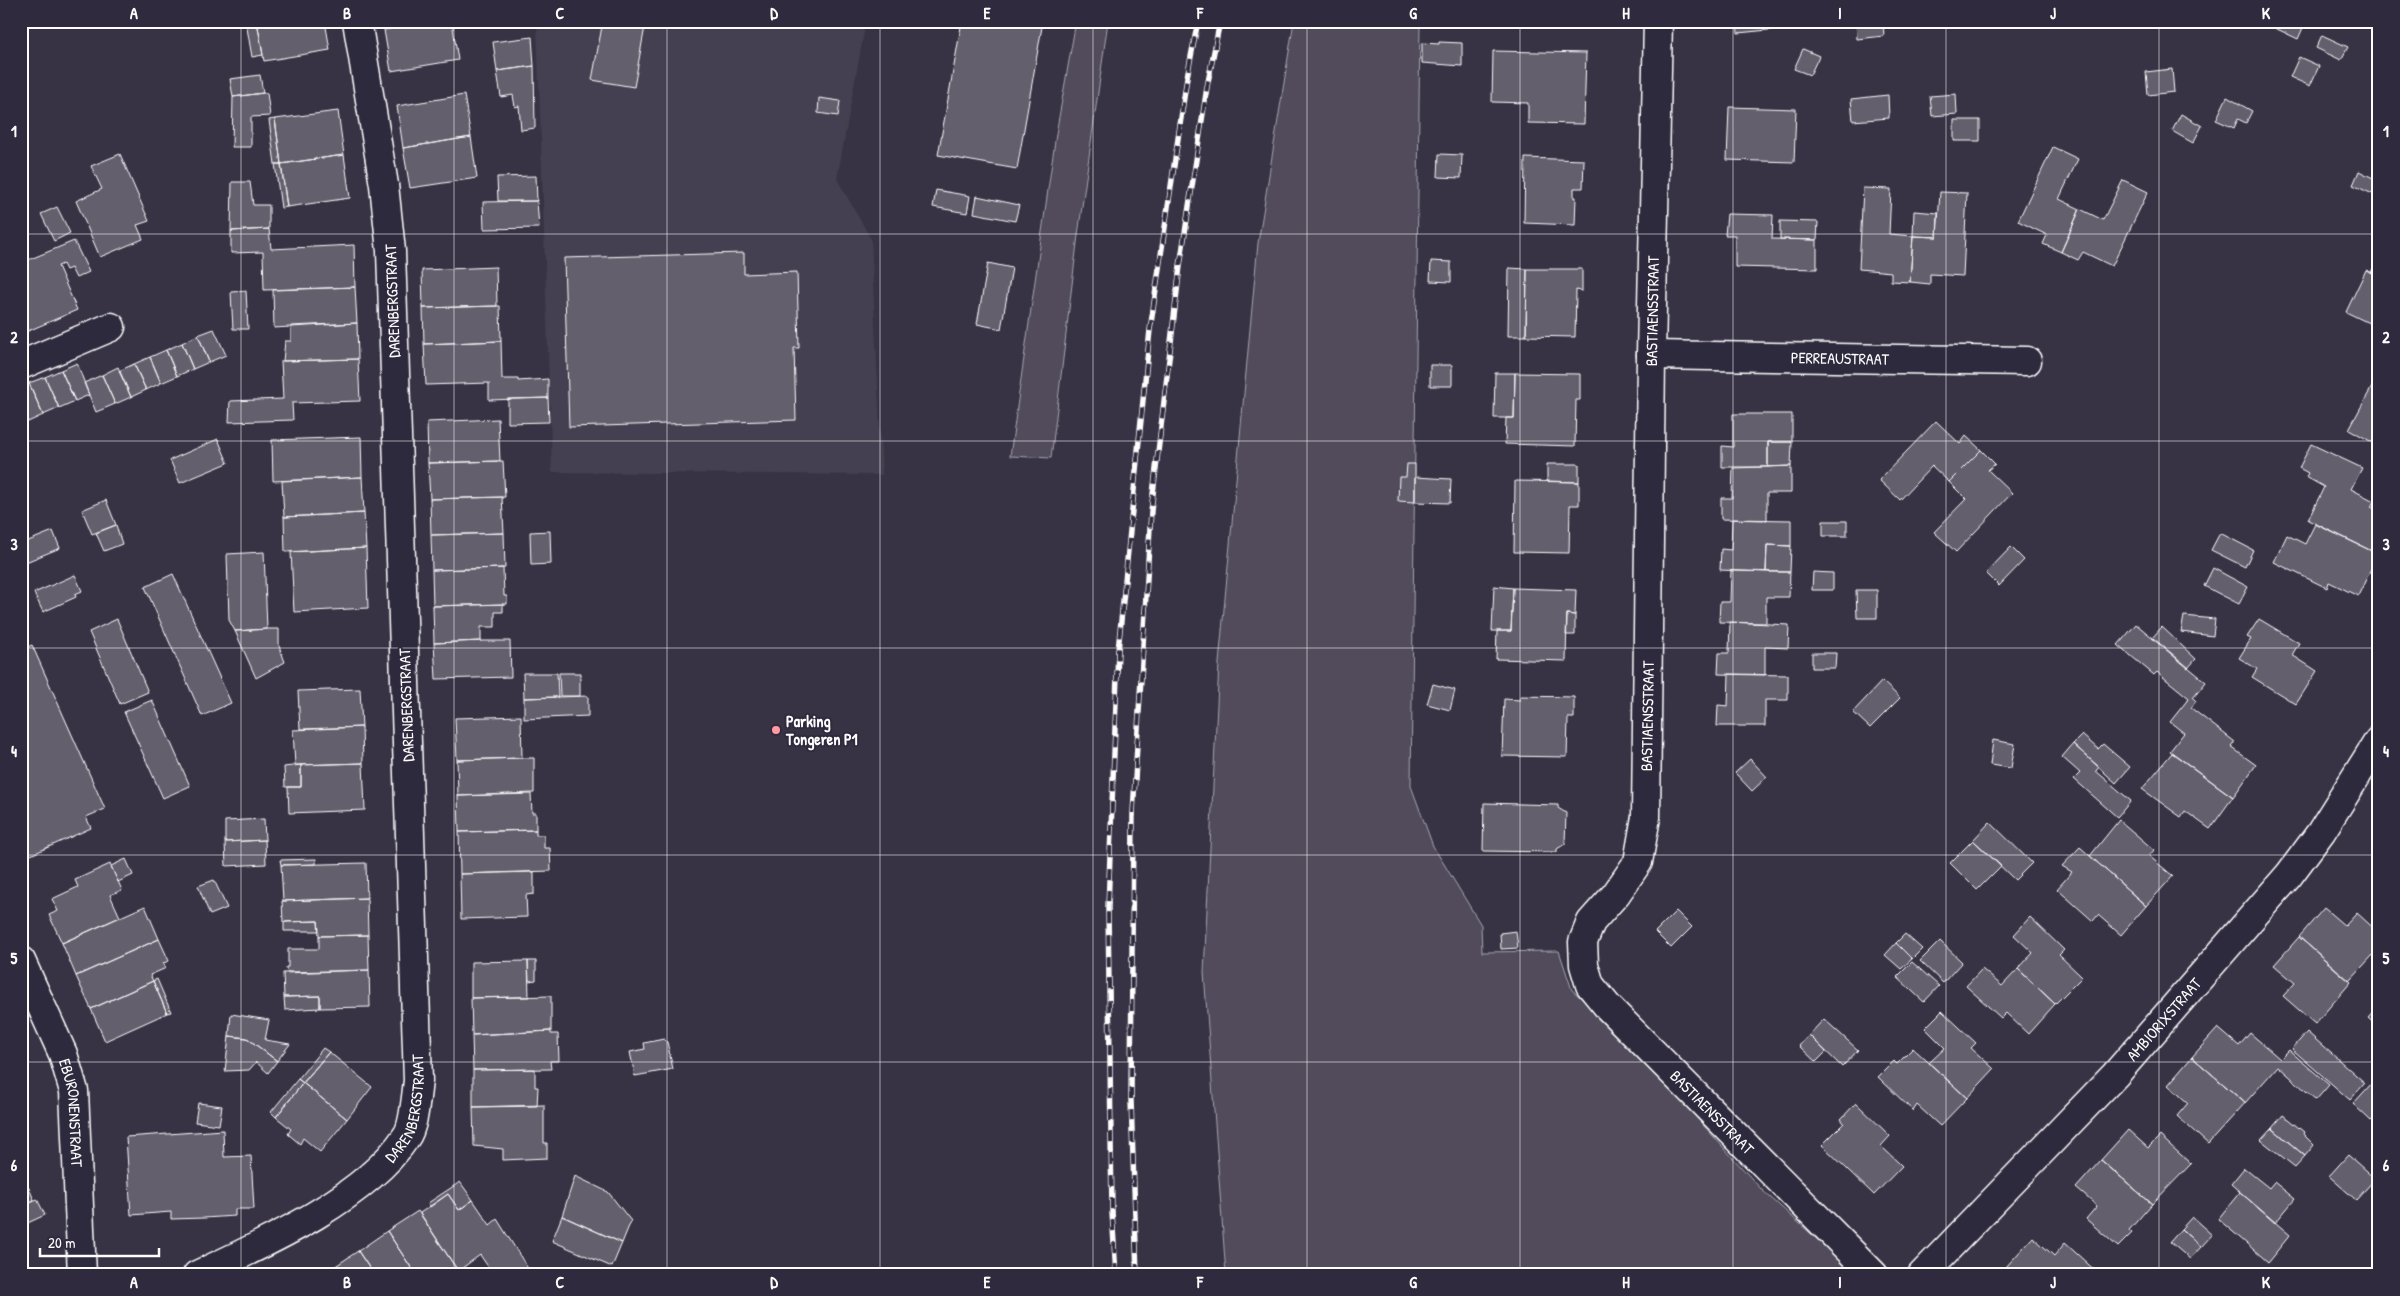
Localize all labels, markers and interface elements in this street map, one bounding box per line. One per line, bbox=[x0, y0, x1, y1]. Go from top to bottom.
text: A bbox=[130, 2, 138, 24]
text: B bbox=[343, 2, 351, 24]
text: C bbox=[556, 2, 565, 24]
text: D bbox=[770, 2, 778, 24]
text: E bbox=[983, 2, 991, 24]
text: F bbox=[1196, 2, 1204, 24]
text: G bbox=[1409, 2, 1417, 24]
text: H bbox=[1622, 2, 1630, 24]
text: I bbox=[1838, 2, 1842, 24]
text: J bbox=[2050, 2, 2056, 24]
text: K bbox=[2262, 2, 2271, 24]
text: 1 bbox=[11, 120, 17, 142]
text: 1 bbox=[2383, 120, 2389, 142]
street label: DARENBERGSTRAAT bbox=[379, 243, 405, 358]
street label: BASTIAENSSTRAAT bbox=[1640, 255, 1664, 366]
text: 2 bbox=[10, 326, 18, 348]
text: 2 bbox=[2382, 326, 2390, 348]
street label: PERREAUSTRAAT bbox=[1791, 346, 1890, 370]
text: 3 bbox=[10, 533, 18, 555]
text: 3 bbox=[2382, 533, 2390, 555]
street label: DARENBERGSTRAAT bbox=[393, 647, 419, 762]
street label: BASTIAENSSTRAAT bbox=[1635, 660, 1659, 771]
place label: Parking Tongeren P1 bbox=[785, 710, 858, 751]
marker: Parking Tongeren P1 bbox=[770, 724, 782, 736]
text: 4 bbox=[11, 740, 17, 762]
text: 4 bbox=[2383, 740, 2389, 762]
text: 5 bbox=[11, 947, 18, 969]
text: 5 bbox=[2383, 947, 2390, 969]
street label: AMBIORIXSTRAAT bbox=[2121, 972, 2206, 1066]
street label: DARENBERGSTRAAT bbox=[380, 1053, 429, 1167]
street label: EBURONENSTRAAT bbox=[54, 1056, 88, 1168]
street label: BASTIAENSSTRAAT bbox=[1665, 1065, 1759, 1159]
text: 6 bbox=[11, 1154, 18, 1176]
text: 6 bbox=[2383, 1154, 2390, 1176]
scale bar bbox=[40, 1226, 159, 1258]
text: 20 m bbox=[48, 1232, 75, 1253]
text: A bbox=[130, 1271, 138, 1293]
text: B bbox=[343, 1271, 351, 1293]
text: C bbox=[556, 1271, 565, 1293]
text: D bbox=[770, 1271, 778, 1293]
text: E bbox=[983, 1271, 991, 1293]
text: F bbox=[1196, 1271, 1204, 1293]
text: G bbox=[1409, 1271, 1417, 1293]
text: H bbox=[1622, 1271, 1630, 1293]
text: I bbox=[1838, 1271, 1842, 1293]
text: J bbox=[2050, 1271, 2056, 1293]
text: K bbox=[2262, 1271, 2271, 1293]

